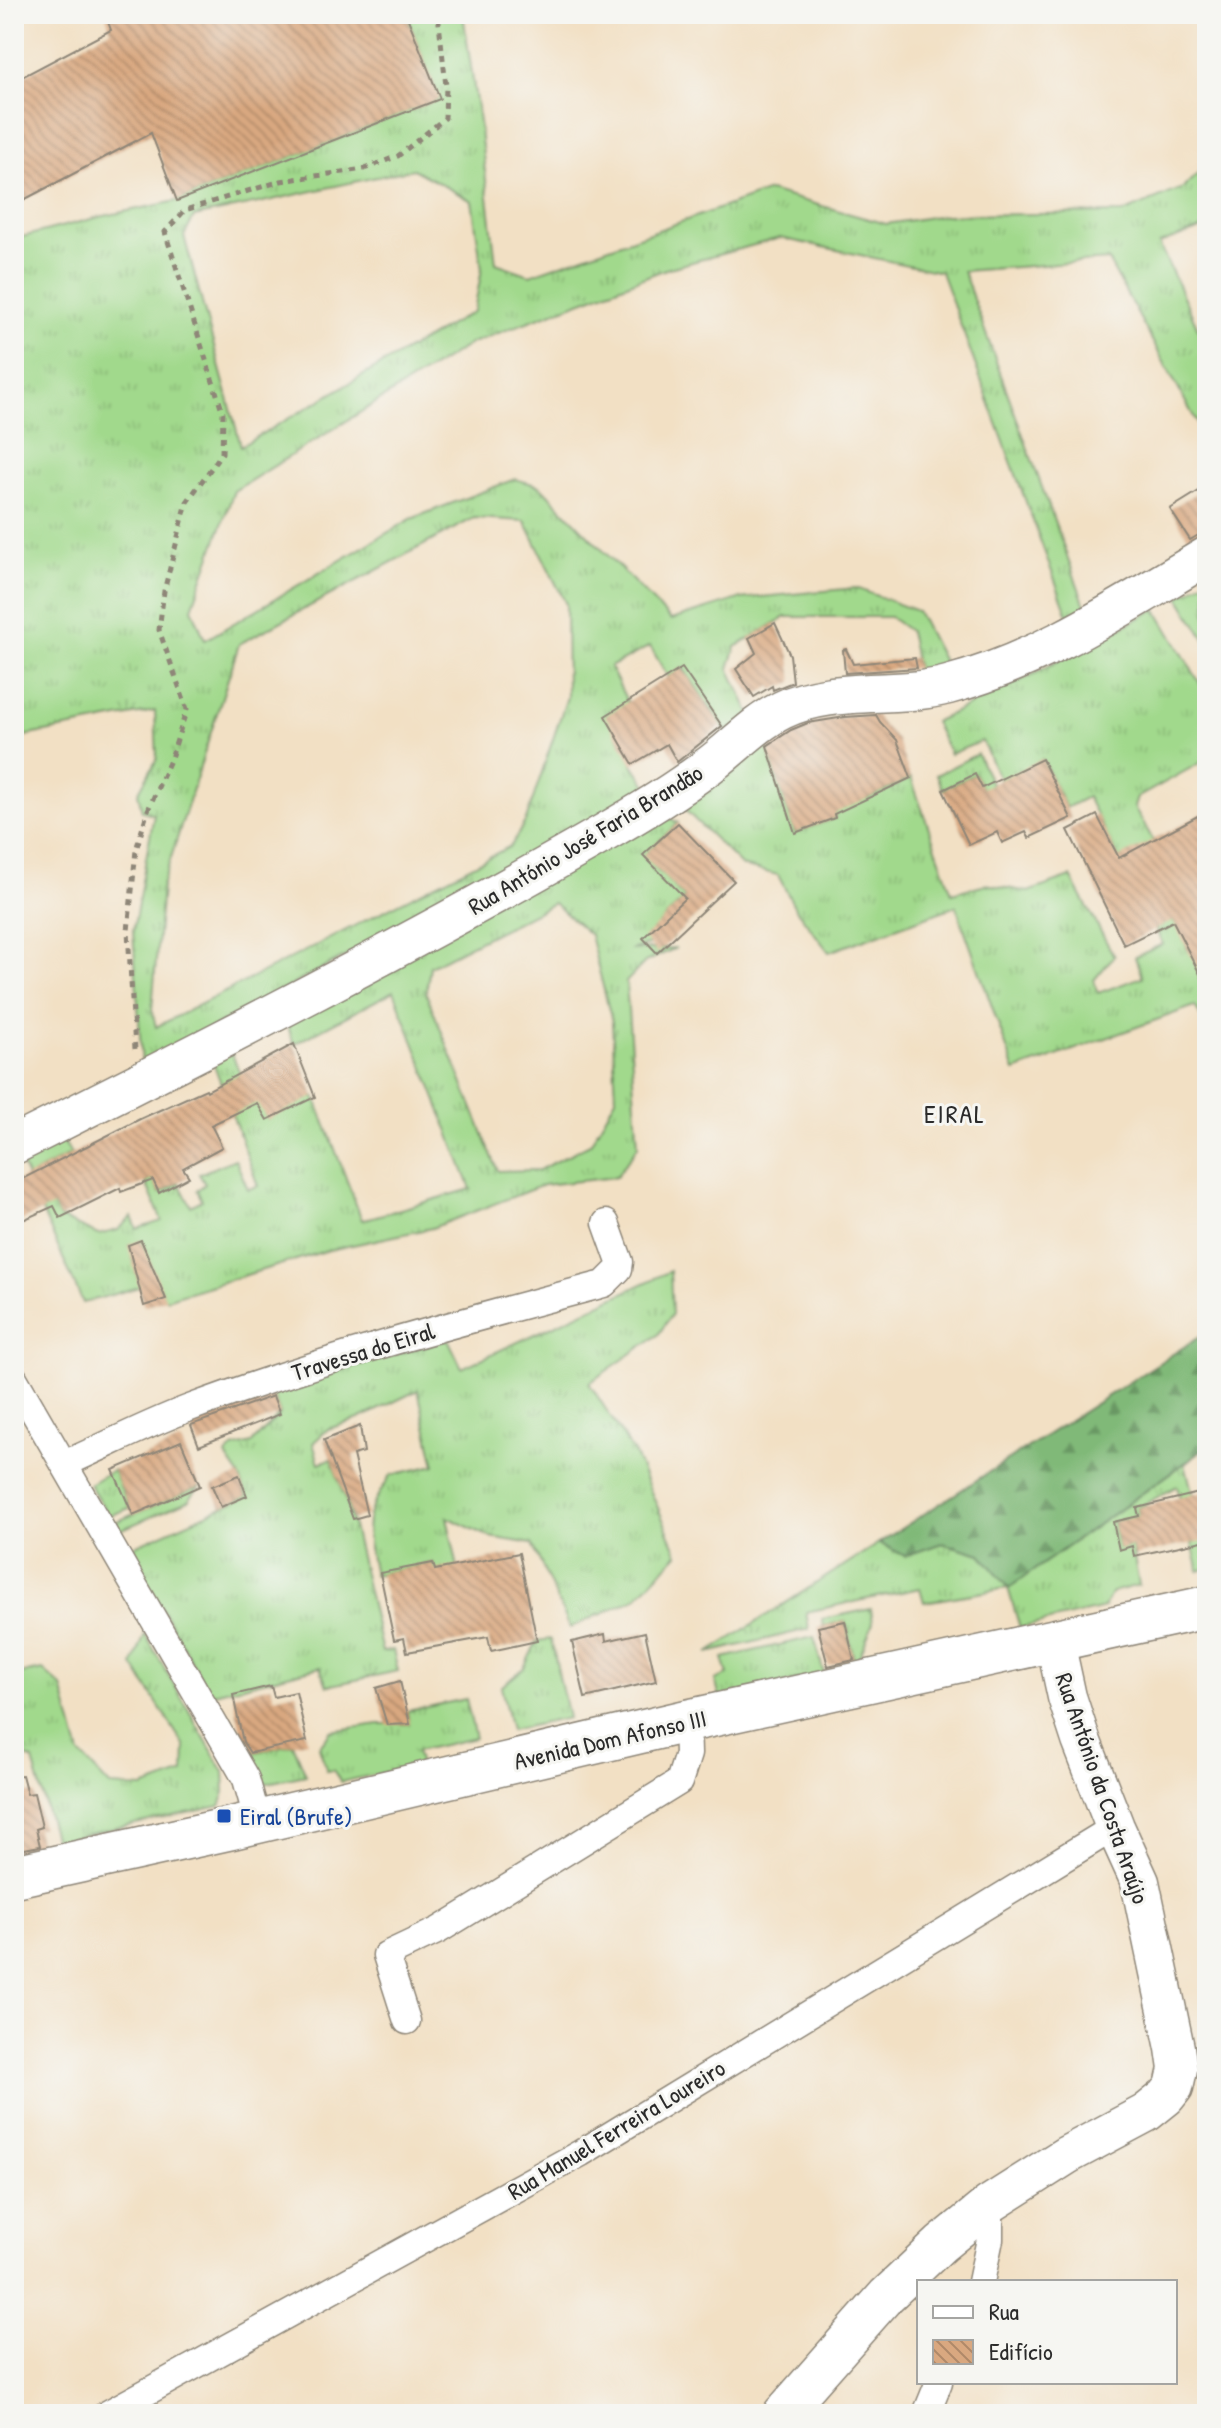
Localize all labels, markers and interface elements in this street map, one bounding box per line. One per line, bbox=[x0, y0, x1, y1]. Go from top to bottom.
street label: Rua António José Faria Brandão bbox=[462, 756, 708, 922]
district label: EIRAL bbox=[924, 1096, 986, 1131]
street label: Travessa do Eiral bbox=[288, 1314, 439, 1388]
street label: Rua António da Costa Araújo bbox=[1048, 1668, 1158, 1908]
street label: Avenida Dom Afonso III bbox=[511, 1701, 709, 1777]
place label: Eiral (Brufe) bbox=[240, 1800, 352, 1832]
marker: Eiral (Brufe) bbox=[215, 1807, 233, 1825]
street label: Rua Manuel Ferreira Loureiro bbox=[501, 2051, 731, 2207]
legend bbox=[917, 2280, 1177, 2384]
text: Rua bbox=[989, 2295, 1019, 2327]
text: Edifício bbox=[989, 2335, 1053, 2367]

